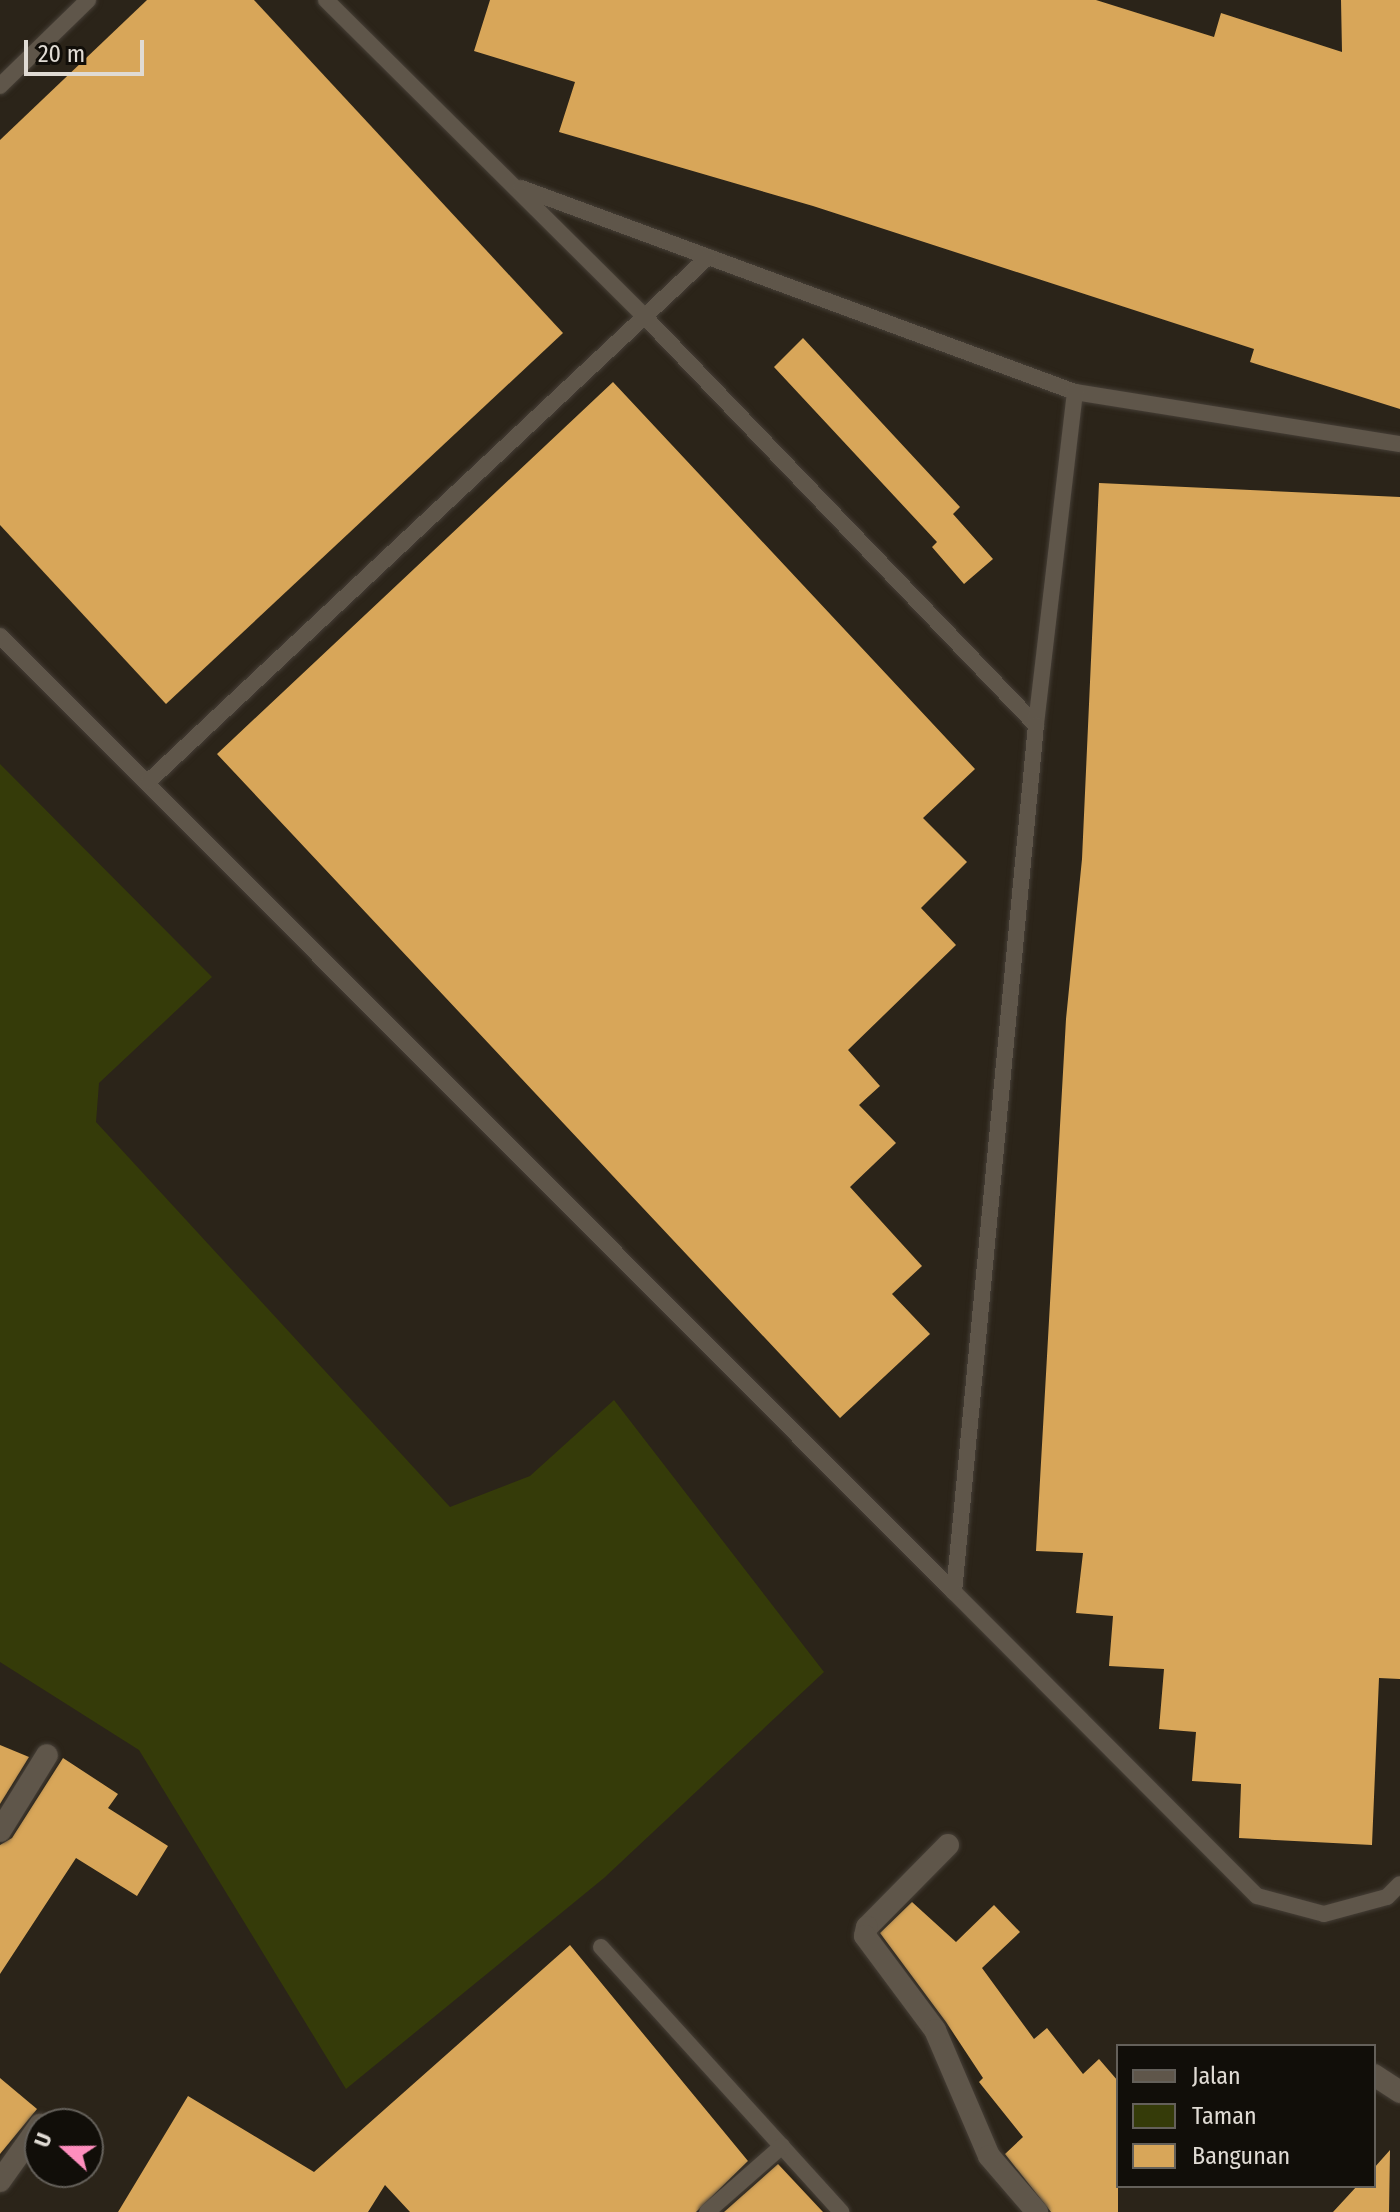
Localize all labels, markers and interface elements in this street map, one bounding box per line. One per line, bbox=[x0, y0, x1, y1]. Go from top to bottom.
scale bar bbox=[28, 24, 148, 74]
text: 20 m bbox=[38, 40, 85, 68]
legend bbox=[1116, 2044, 1376, 2188]
text: Jalan bbox=[1192, 2062, 1241, 2090]
text: Taman bbox=[1192, 2102, 1257, 2130]
north arrow bbox=[24, 2108, 104, 2188]
text: U bbox=[28, 2129, 58, 2151]
text: Bangunan bbox=[1192, 2142, 1290, 2170]

